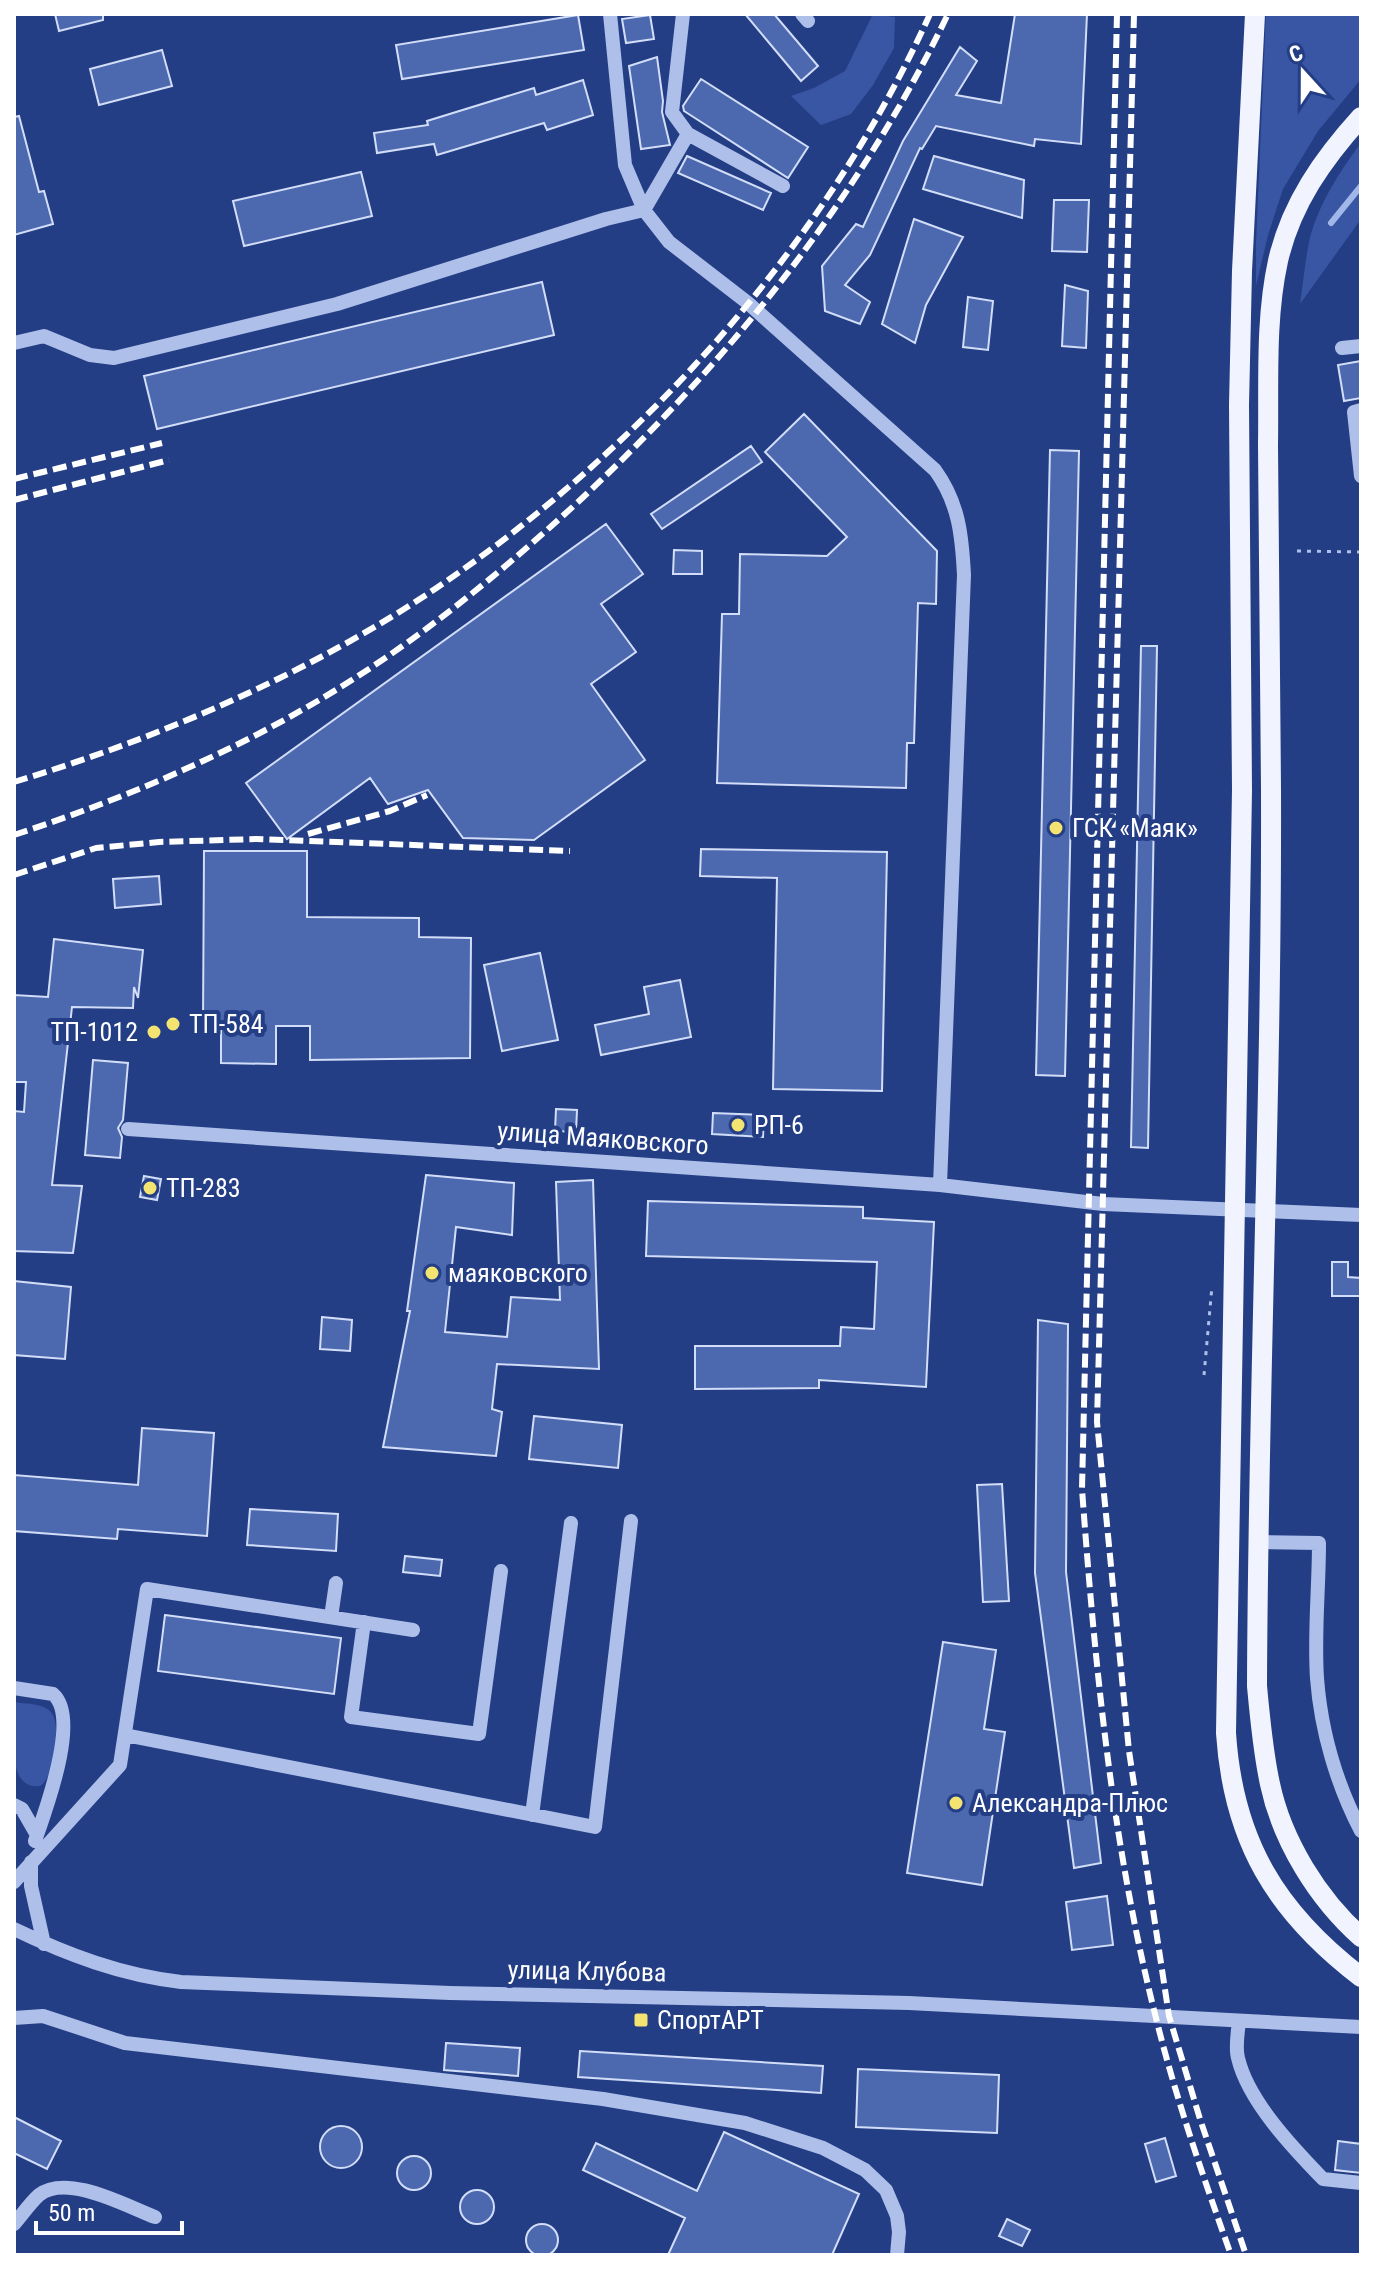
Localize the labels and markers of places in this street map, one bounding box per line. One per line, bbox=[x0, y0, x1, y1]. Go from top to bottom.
place label: ГСК «Маяк» bbox=[1072, 813, 1198, 843]
marker: ГСК «Маяк» bbox=[1047, 819, 1065, 837]
place label: ТП-584 bbox=[189, 1009, 264, 1039]
marker: ТП-584 bbox=[164, 1015, 182, 1033]
place label: ТП-1012 bbox=[51, 1017, 138, 1047]
marker: ТП-1012 bbox=[145, 1023, 163, 1041]
place label: РП-6 bbox=[754, 1110, 804, 1140]
marker: РП-6 bbox=[729, 1116, 747, 1134]
place label: ТП-283 bbox=[166, 1173, 241, 1203]
marker: ТП-283 bbox=[141, 1179, 159, 1197]
place label: маяковского bbox=[448, 1258, 588, 1288]
marker: маяковского bbox=[423, 1264, 441, 1282]
place label: Александра-Плюс bbox=[972, 1788, 1168, 1818]
marker: Александра-Плюс bbox=[947, 1794, 965, 1812]
place label: СпортАРТ bbox=[657, 2005, 764, 2035]
marker: СпортАРТ bbox=[632, 2011, 650, 2029]

